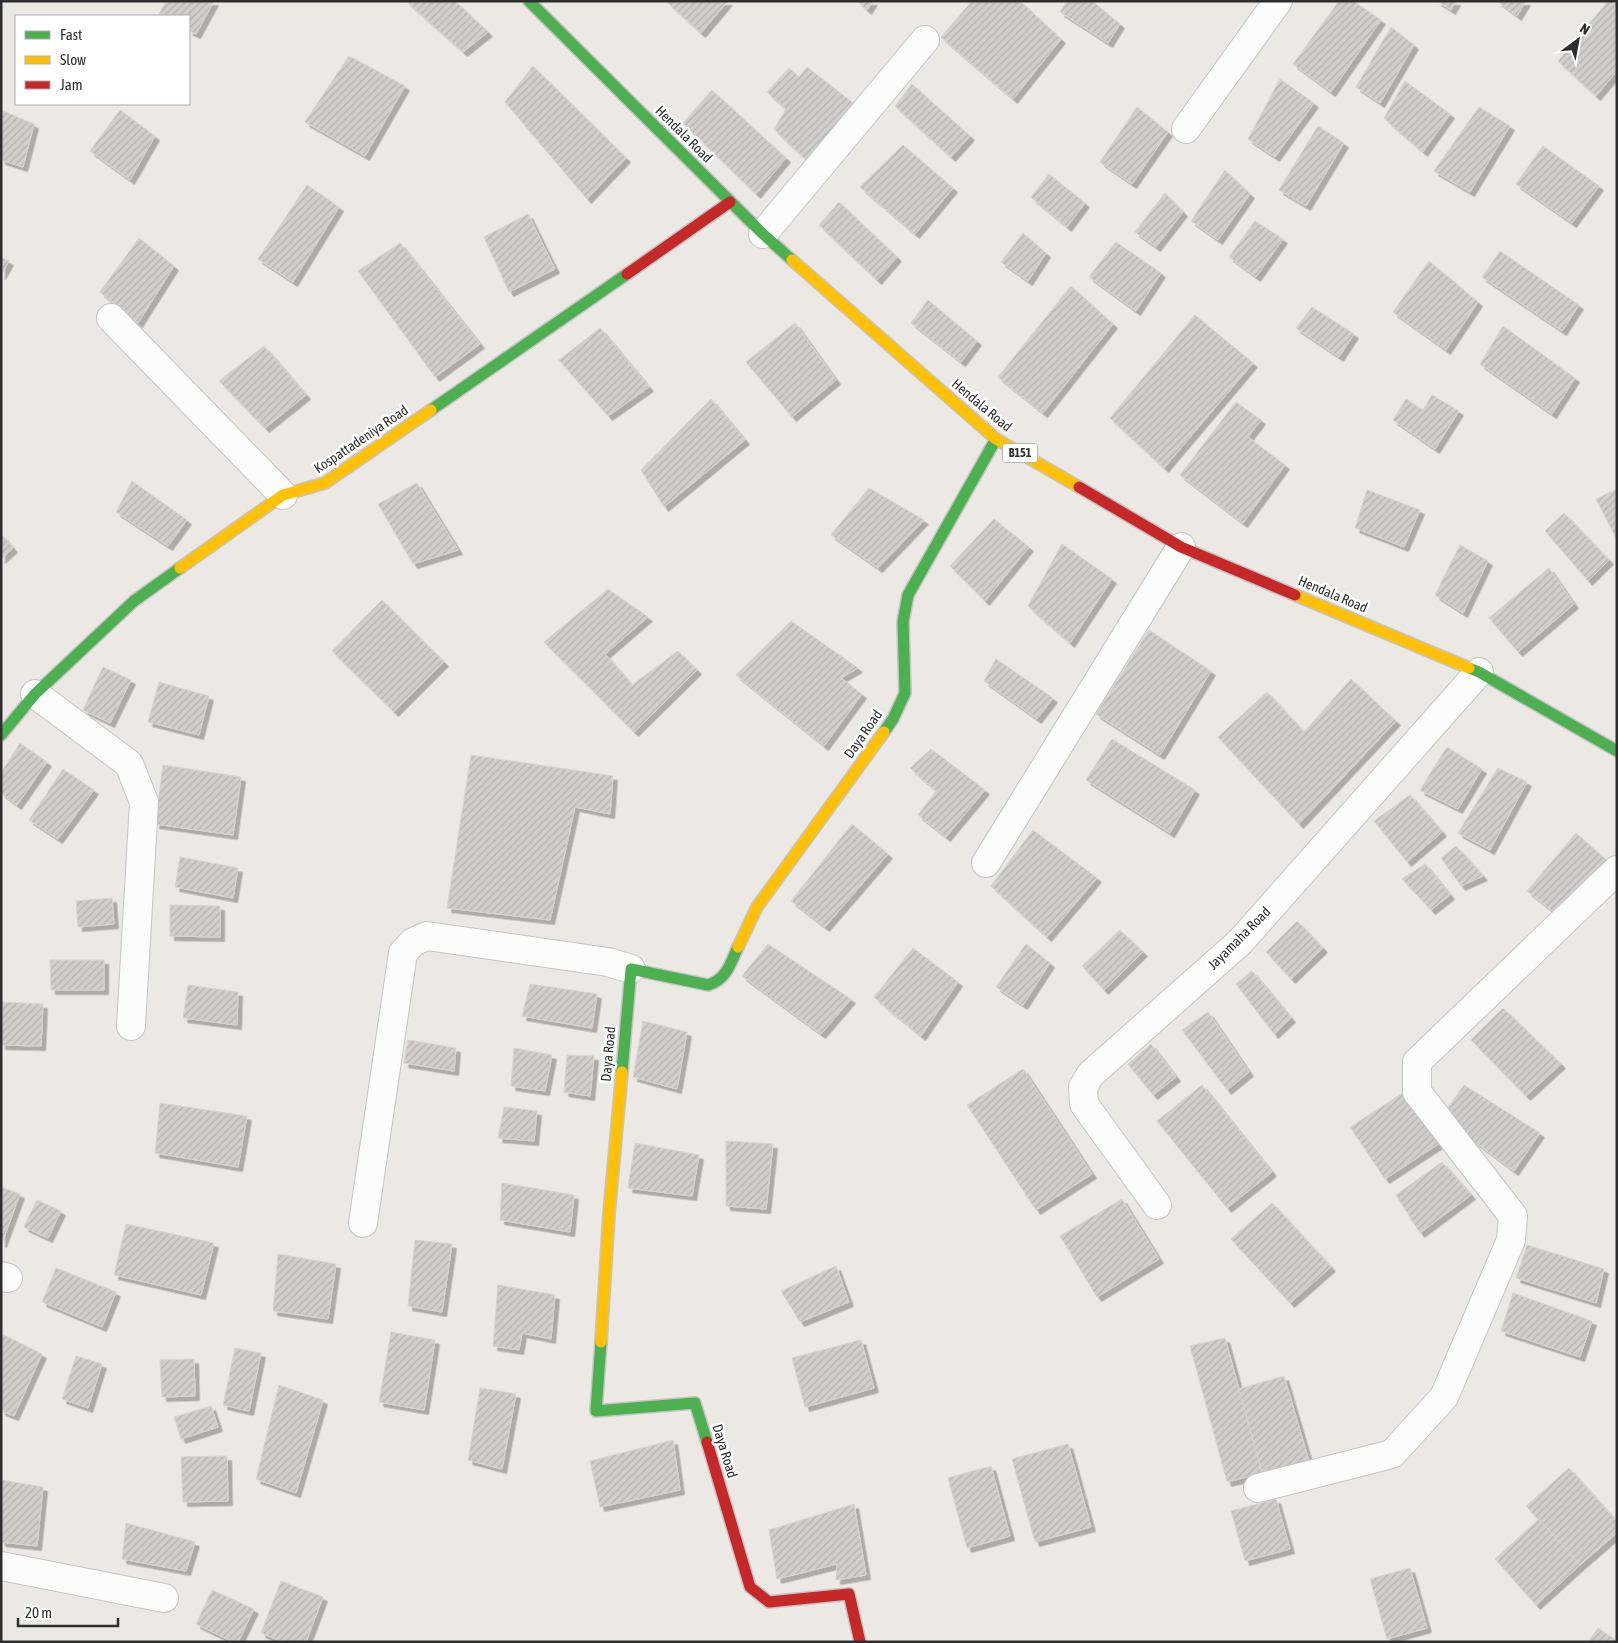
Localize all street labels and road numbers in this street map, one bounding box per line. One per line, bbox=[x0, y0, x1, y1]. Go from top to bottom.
street label: Hendala Road bbox=[652, 102, 716, 166]
street label: Hendala Road bbox=[949, 375, 1015, 435]
street label: Kospattadeniya Road bbox=[311, 402, 411, 476]
road number: B151 bbox=[1002, 443, 1038, 462]
street label: Hendala Road bbox=[1296, 572, 1370, 616]
street label: Daya Road bbox=[841, 707, 885, 761]
street label: Jayamaha Road bbox=[1204, 903, 1274, 973]
street label: Daya Road bbox=[598, 1026, 618, 1082]
street label: Daya Road bbox=[709, 1422, 741, 1480]

